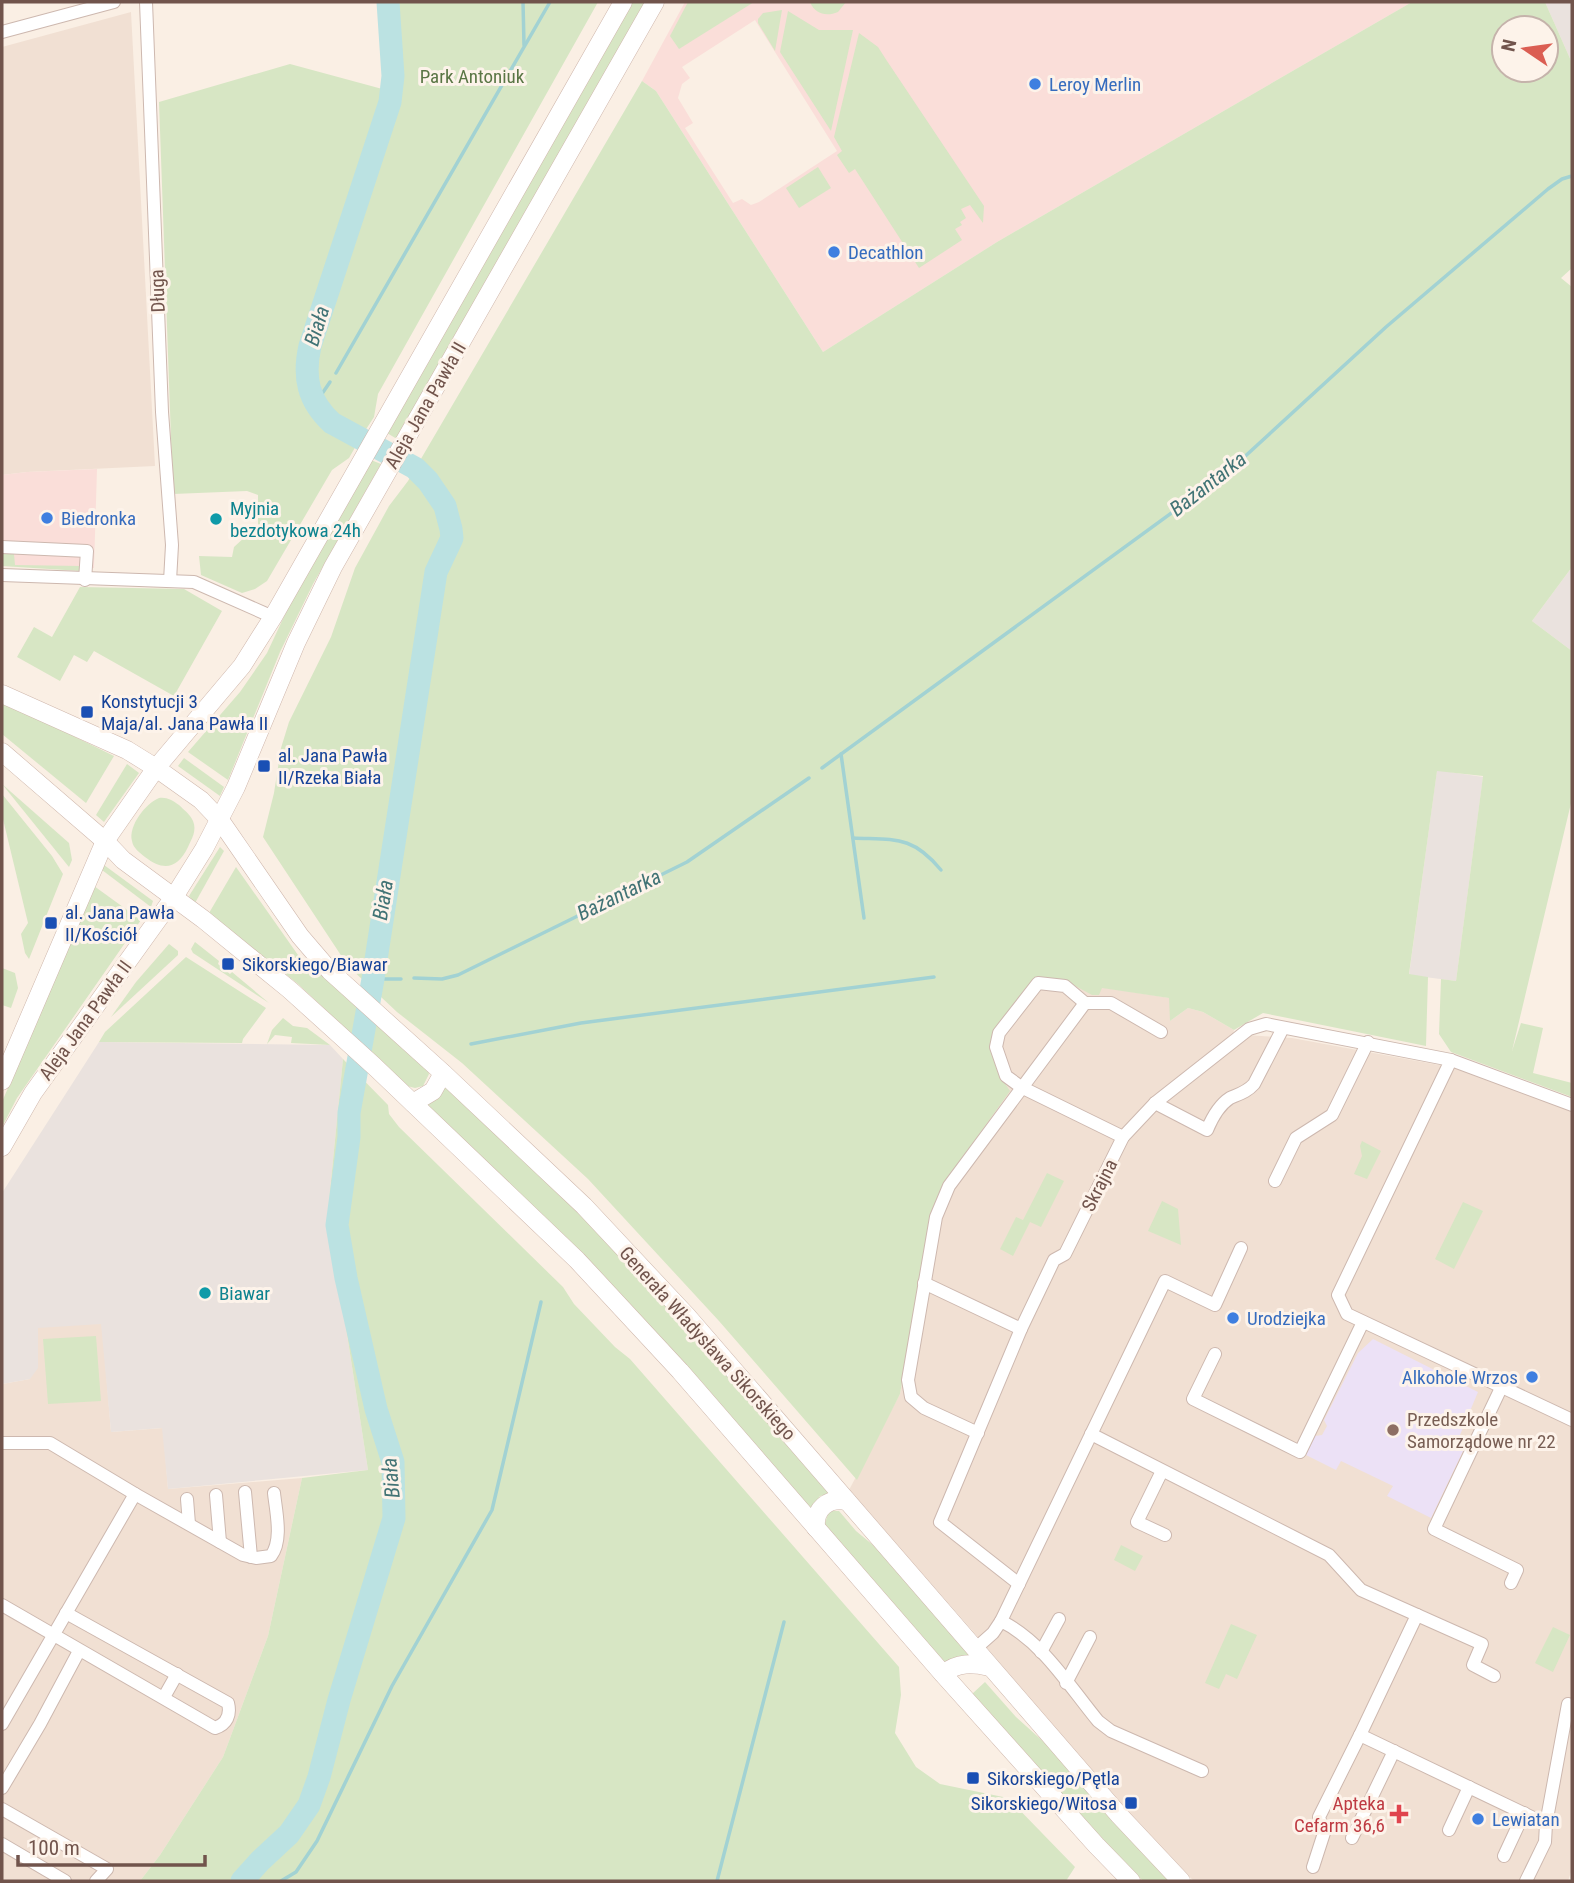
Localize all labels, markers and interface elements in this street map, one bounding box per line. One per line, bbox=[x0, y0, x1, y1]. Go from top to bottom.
north arrow bbox=[1490, 14, 1560, 84]
text: N bbox=[1496, 37, 1521, 54]
park label: Park Antoniuk bbox=[420, 65, 525, 88]
place label: Leroy Merlin bbox=[1049, 73, 1141, 96]
marker: Leroy Merlin bbox=[1027, 76, 1043, 92]
place label: Decathlon bbox=[848, 241, 924, 264]
marker: Decathlon bbox=[826, 244, 842, 260]
street label: Długa bbox=[145, 269, 170, 313]
water label: Biała bbox=[300, 303, 334, 349]
street label: Aleja Jana Pawła II bbox=[380, 338, 471, 473]
water label: Bażantarka bbox=[1165, 447, 1251, 521]
place label: Myjnia bezdotykowa 24h bbox=[230, 497, 361, 542]
place label: Biedronka bbox=[61, 507, 136, 530]
marker: Biedronka bbox=[39, 510, 55, 526]
marker: Myjnia bezdotykowa 24h bbox=[208, 511, 224, 527]
place label: Konstytucji 3 Maja/al. Jana Pawła II bbox=[101, 690, 268, 735]
marker: Konstytucji 3 Maja/al. Jana Pawła II bbox=[79, 704, 95, 720]
place label: al. Jana Pawła II/Rzeka Biała bbox=[278, 744, 388, 789]
marker: al. Jana Pawła II/Rzeka Biała bbox=[256, 758, 272, 774]
water label: Bażantarka bbox=[573, 864, 665, 926]
water label: Biała bbox=[368, 878, 398, 922]
place label: al. Jana Pawła II/Kościół bbox=[65, 901, 175, 946]
marker: al. Jana Pawła II/Kościół bbox=[43, 915, 59, 931]
place label: Sikorskiego/Biawar bbox=[242, 953, 388, 976]
street label: Aleja Jana Pawła II bbox=[34, 956, 137, 1085]
marker: Sikorskiego/Biawar bbox=[220, 956, 236, 972]
street label: Skrajna bbox=[1077, 1155, 1122, 1215]
street label: Generała Władysława Sikorskiego bbox=[615, 1242, 801, 1445]
place label: Biawar bbox=[219, 1282, 270, 1305]
marker: Biawar bbox=[197, 1285, 213, 1301]
place label: Urodziejka bbox=[1247, 1307, 1326, 1330]
marker: Urodziejka bbox=[1225, 1310, 1241, 1326]
place label: Alkohole Wrzos bbox=[1402, 1366, 1518, 1389]
marker: Alkohole Wrzos bbox=[1524, 1369, 1540, 1385]
place label: Przedszkole Samorządowe nr 22 bbox=[1407, 1408, 1556, 1453]
marker: Przedszkole Samorządowe nr 22 bbox=[1385, 1422, 1401, 1438]
water label: Biała bbox=[377, 1457, 405, 1499]
place label: Sikorskiego/Pętla bbox=[987, 1767, 1120, 1790]
marker: Sikorskiego/Pętla bbox=[965, 1770, 981, 1786]
place label: Sikorskiego/Witosa bbox=[971, 1792, 1117, 1815]
place label: Apteka Cefarm 36,6 bbox=[1294, 1792, 1385, 1837]
marker: Sikorskiego/Witosa bbox=[1123, 1795, 1139, 1811]
marker: Apteka Cefarm 36,6 bbox=[1391, 1806, 1407, 1822]
place label: Lewiatan bbox=[1492, 1808, 1560, 1831]
marker: Lewiatan bbox=[1470, 1811, 1486, 1827]
scale bar bbox=[18, 1824, 205, 1868]
text: 100 m bbox=[28, 1836, 80, 1860]

